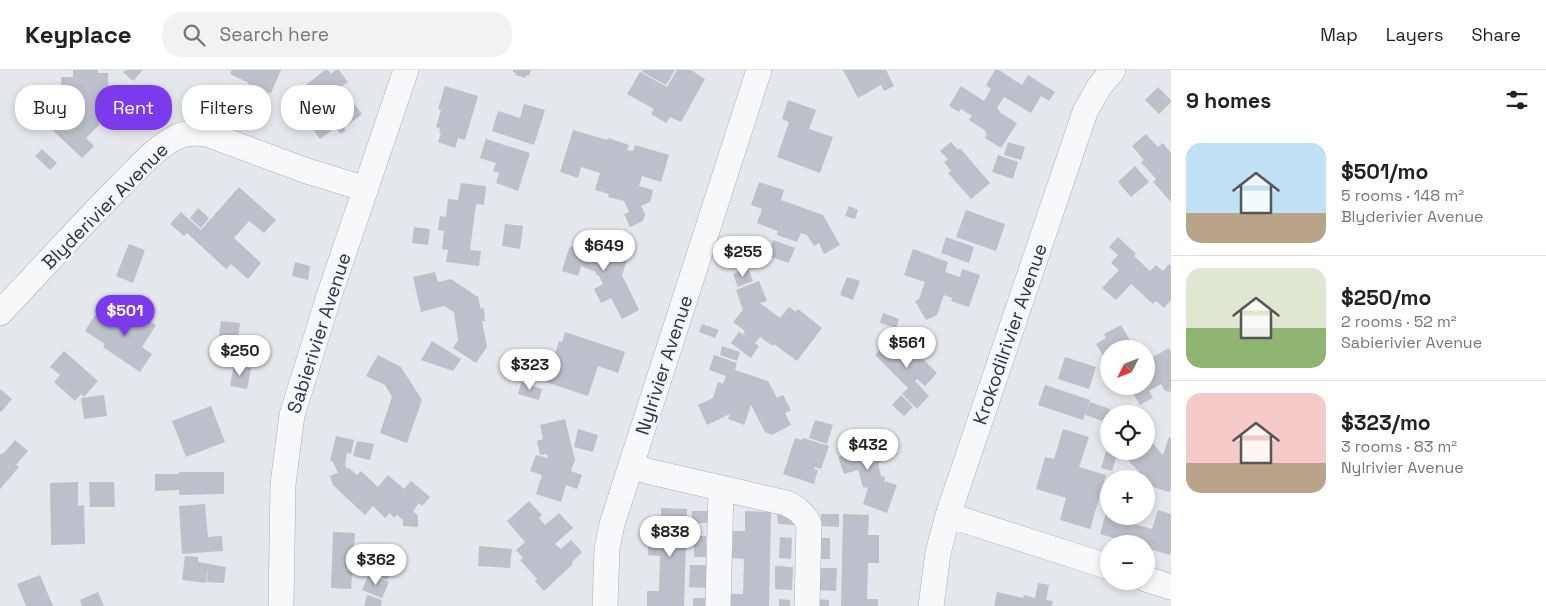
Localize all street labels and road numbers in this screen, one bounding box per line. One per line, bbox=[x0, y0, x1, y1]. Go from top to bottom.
street label: Blyderivier Avenue bbox=[36, 137, 174, 275]
street label: Krokodilrivier Avenue bbox=[967, 240, 1053, 428]
street label: Sabierivier Avenue bbox=[281, 249, 357, 417]
street label: Nylrivier Avenue bbox=[630, 292, 698, 438]

